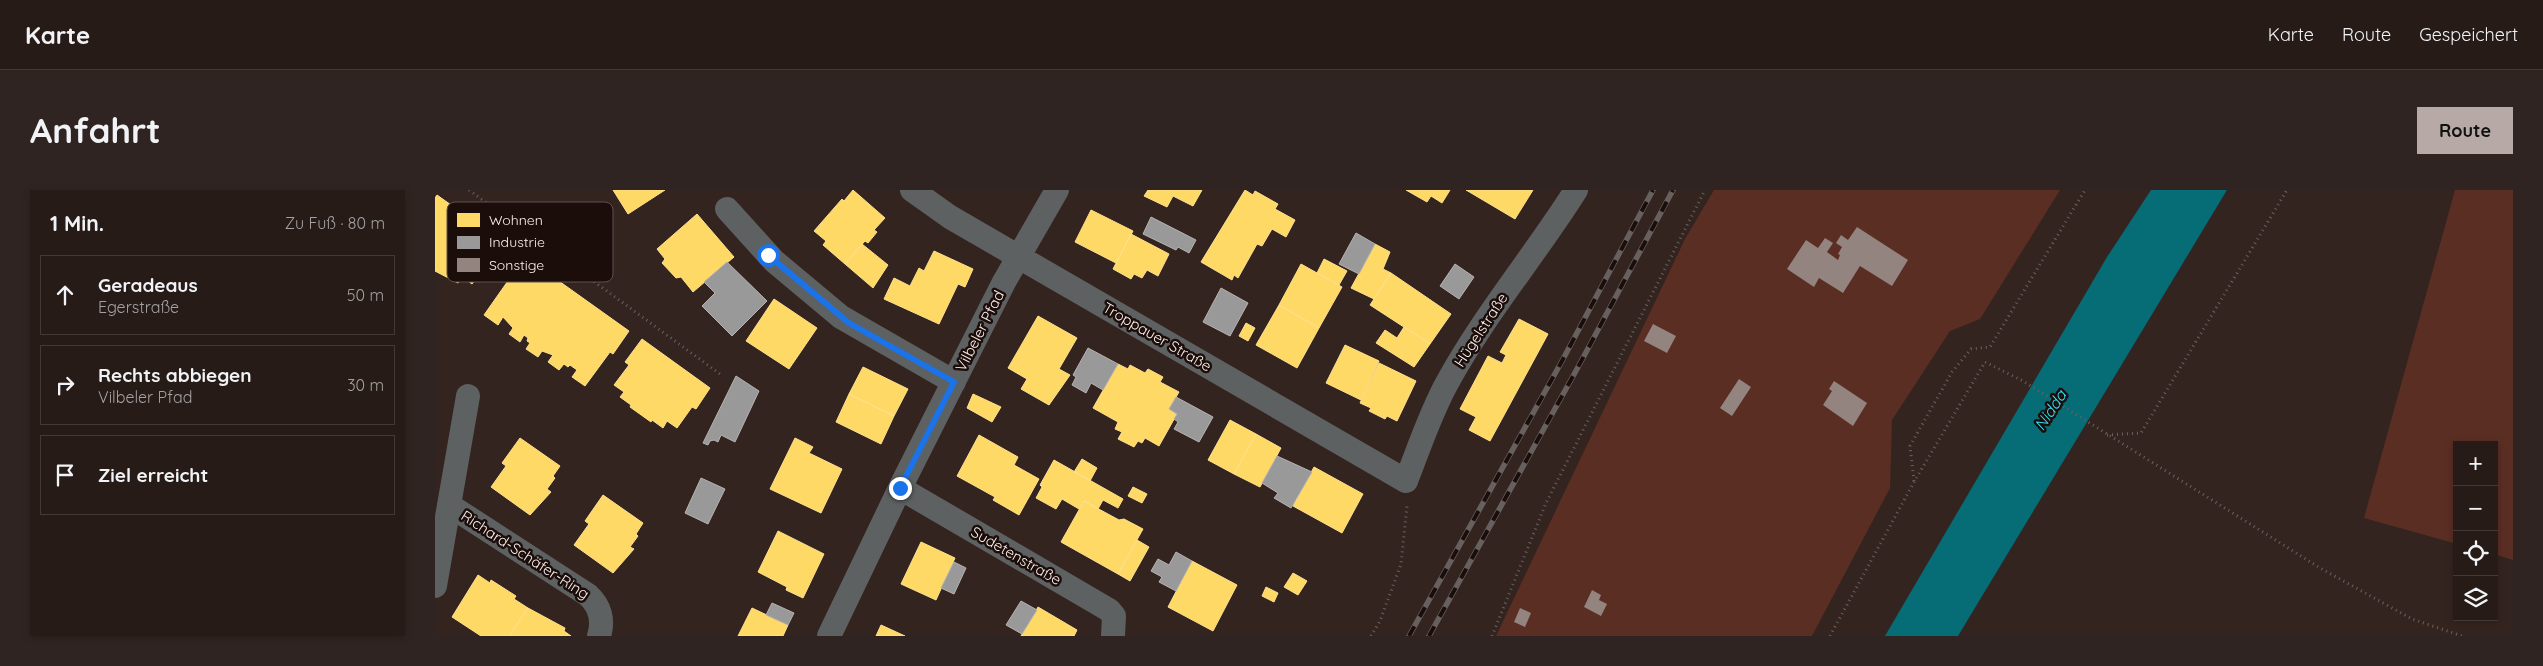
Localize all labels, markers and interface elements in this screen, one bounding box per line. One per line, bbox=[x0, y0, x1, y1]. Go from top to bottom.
text: Karte bbox=[25, 20, 90, 50]
text: Karte bbox=[2268, 23, 2314, 46]
text: Route bbox=[2342, 23, 2391, 46]
text: Gespeichert bbox=[2419, 23, 2518, 46]
button: Route bbox=[2417, 107, 2513, 154]
text: Anfahrt bbox=[30, 108, 161, 152]
legend bbox=[447, 202, 613, 282]
text: 1 Min. bbox=[50, 210, 104, 236]
text: Wohnen bbox=[489, 211, 543, 229]
text: Zu Fuß · 80 m bbox=[285, 213, 385, 233]
text: Industrie bbox=[489, 233, 545, 251]
route start bbox=[757, 244, 780, 267]
text: Sonstige bbox=[489, 256, 544, 274]
text: Geradeaus bbox=[98, 273, 198, 297]
icon: ahead bbox=[51, 281, 79, 309]
text: 50 m bbox=[347, 285, 384, 305]
street label: Vilbeler Pfad bbox=[951, 287, 1008, 375]
street label: Hügelstraße bbox=[1450, 289, 1512, 370]
text: Egerstraße bbox=[98, 297, 179, 317]
street label: Troppauer Straße bbox=[1099, 298, 1215, 375]
text: Rechts abbiegen bbox=[98, 363, 251, 387]
icon: right bbox=[51, 371, 79, 399]
text: 30 m bbox=[347, 375, 384, 395]
water label: Nidda bbox=[2030, 385, 2071, 434]
text: Vilbeler Pfad bbox=[98, 387, 192, 407]
map controls bbox=[2453, 441, 2498, 621]
button: + bbox=[2453, 441, 2498, 486]
icon: arrive bbox=[51, 461, 79, 489]
text: Ziel erreicht bbox=[98, 463, 208, 487]
route end bbox=[889, 477, 912, 500]
button: − bbox=[2453, 486, 2498, 531]
street label: Richard-Schäfer-Ring bbox=[458, 506, 593, 603]
street label: Sudetenstraße bbox=[968, 522, 1065, 589]
button: locate bbox=[2453, 531, 2498, 576]
button: layers bbox=[2453, 576, 2498, 621]

